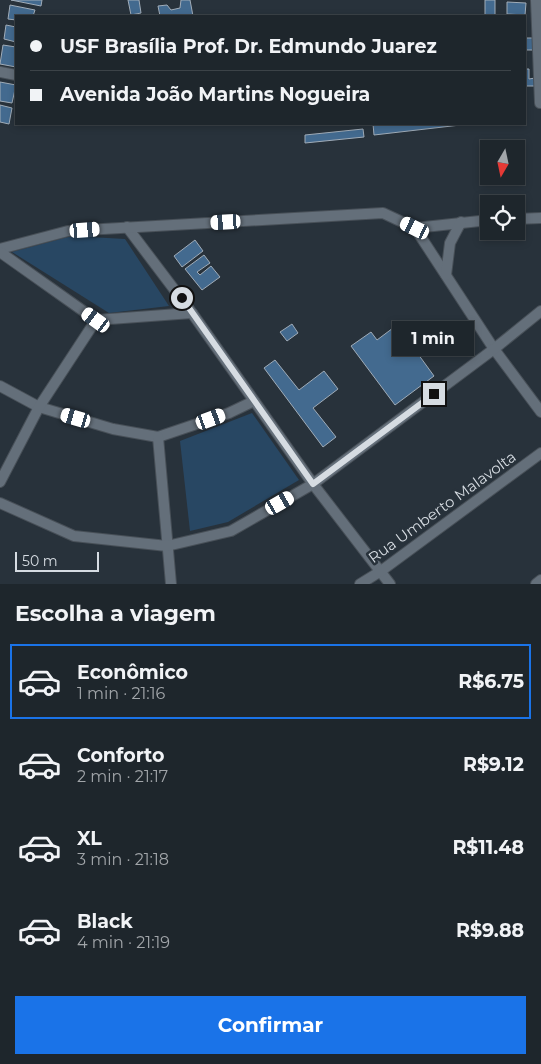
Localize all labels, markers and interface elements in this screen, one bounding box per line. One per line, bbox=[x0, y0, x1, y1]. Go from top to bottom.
text: USF Brasília Prof. Dr. Edmundo Juarez bbox=[60, 35, 437, 58]
text: Avenida João Martins Nogueira bbox=[60, 83, 370, 106]
north arrow bbox=[480, 140, 525, 185]
map controls bbox=[480, 140, 525, 240]
button: locate bbox=[480, 195, 525, 240]
car bbox=[210, 214, 241, 230]
car bbox=[398, 215, 431, 241]
car bbox=[69, 221, 100, 239]
route start bbox=[171, 287, 193, 309]
car bbox=[79, 305, 112, 335]
callout: 1 min bbox=[393, 322, 475, 356]
text: 1 min bbox=[411, 329, 455, 348]
route end bbox=[423, 383, 445, 405]
car bbox=[59, 407, 92, 429]
car bbox=[194, 407, 227, 431]
street label: Rua Umberto Malavolta bbox=[364, 447, 520, 567]
car bbox=[263, 489, 296, 517]
scale bar bbox=[15, 549, 99, 572]
text: 50 m bbox=[22, 552, 58, 570]
text: Escolha a viagem bbox=[15, 600, 216, 627]
icon: car bbox=[17, 659, 62, 704]
text: Econômico bbox=[77, 661, 188, 684]
text: R$6.75 bbox=[458, 670, 524, 693]
text: 1 min · 21:16 bbox=[77, 684, 165, 703]
icon: car bbox=[17, 742, 62, 787]
text: Conforto bbox=[77, 744, 165, 767]
text: R$9.12 bbox=[463, 753, 524, 776]
text: 2 min · 21:17 bbox=[77, 767, 168, 786]
icon: car bbox=[17, 825, 62, 870]
text: XL bbox=[77, 827, 102, 850]
text: R$11.48 bbox=[452, 836, 524, 859]
text: 3 min · 21:18 bbox=[77, 850, 169, 869]
icon: car bbox=[17, 908, 62, 953]
text: Black bbox=[77, 910, 133, 933]
text: R$9.88 bbox=[456, 919, 524, 942]
text: 4 min · 21:19 bbox=[77, 933, 170, 952]
button: Confirmar bbox=[15, 996, 526, 1054]

